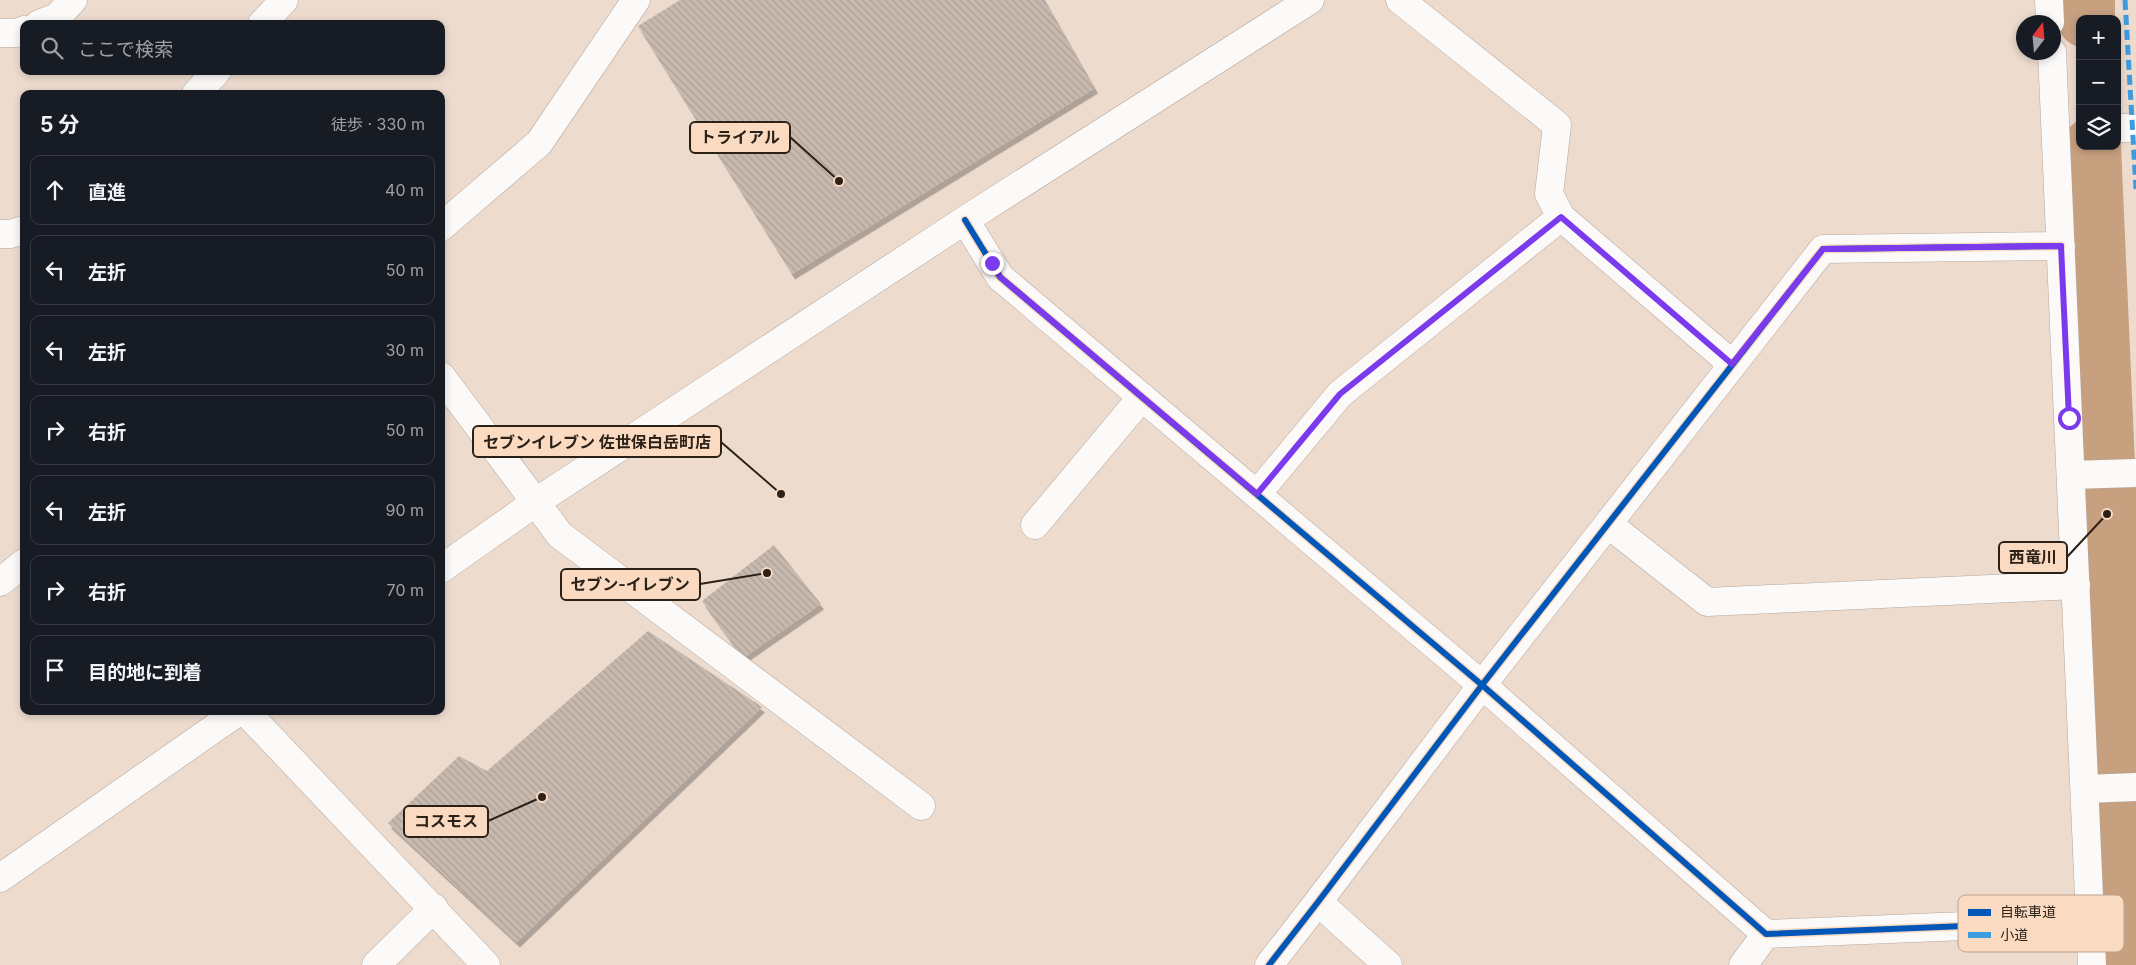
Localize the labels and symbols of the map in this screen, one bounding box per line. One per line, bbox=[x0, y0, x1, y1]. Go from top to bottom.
north arrow bbox=[2016, 15, 2061, 60]
callout: トライアル bbox=[690, 122, 790, 153]
text: トライアル bbox=[700, 127, 780, 147]
route end bbox=[981, 252, 1004, 275]
route start bbox=[2058, 407, 2081, 430]
callout: セブンイレブン 佐世保白岳町店 bbox=[473, 426, 721, 457]
text: セブンイレブン 佐世保白岳町店 bbox=[483, 432, 711, 452]
callout: 西竜川 bbox=[1999, 542, 2067, 573]
text: 西竜川 bbox=[2009, 547, 2057, 567]
callout: セブン-イレブン bbox=[561, 569, 700, 600]
text: セブン-イレブン bbox=[570, 574, 690, 594]
callout: コスモス bbox=[404, 806, 488, 837]
text: コスモス bbox=[414, 811, 478, 831]
legend bbox=[1958, 895, 2124, 952]
text: 自転車道 bbox=[2000, 903, 2056, 920]
text: 小道 bbox=[2000, 926, 2028, 943]

